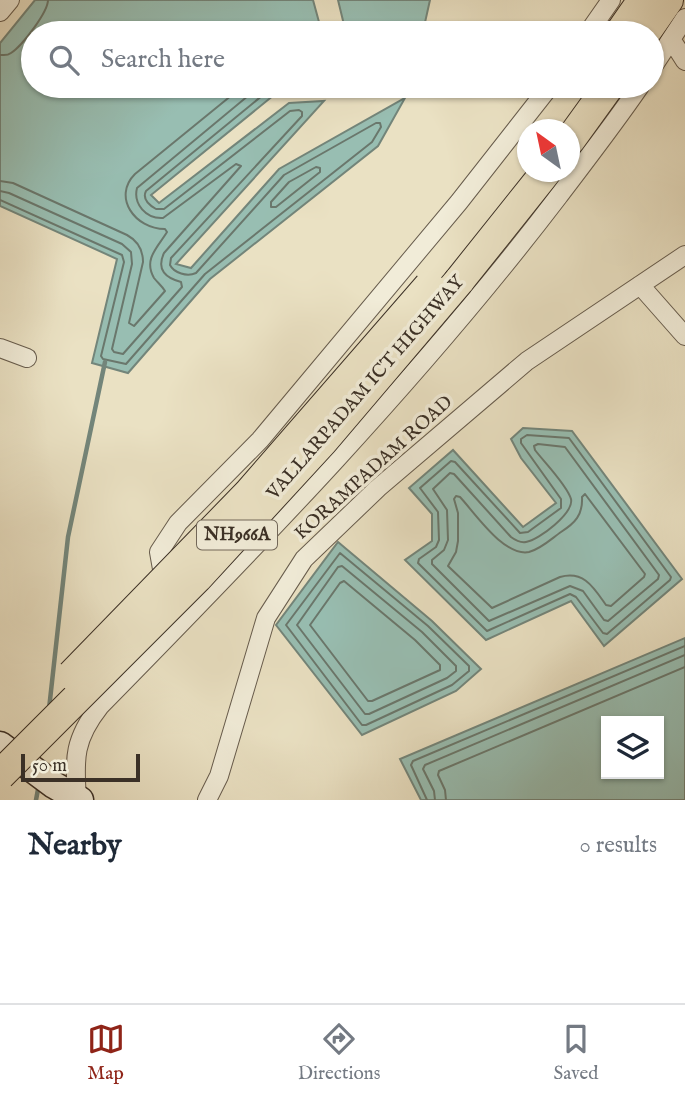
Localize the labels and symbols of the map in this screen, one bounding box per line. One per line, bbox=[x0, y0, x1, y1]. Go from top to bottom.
north arrow bbox=[517, 119, 580, 182]
street label: VALLARPADAM ICT HIGHWAY bbox=[261, 270, 471, 506]
street label: KORAMPADAM ROAD bbox=[290, 391, 458, 545]
road number: NH966A bbox=[197, 520, 277, 550]
scale bar bbox=[21, 751, 140, 783]

